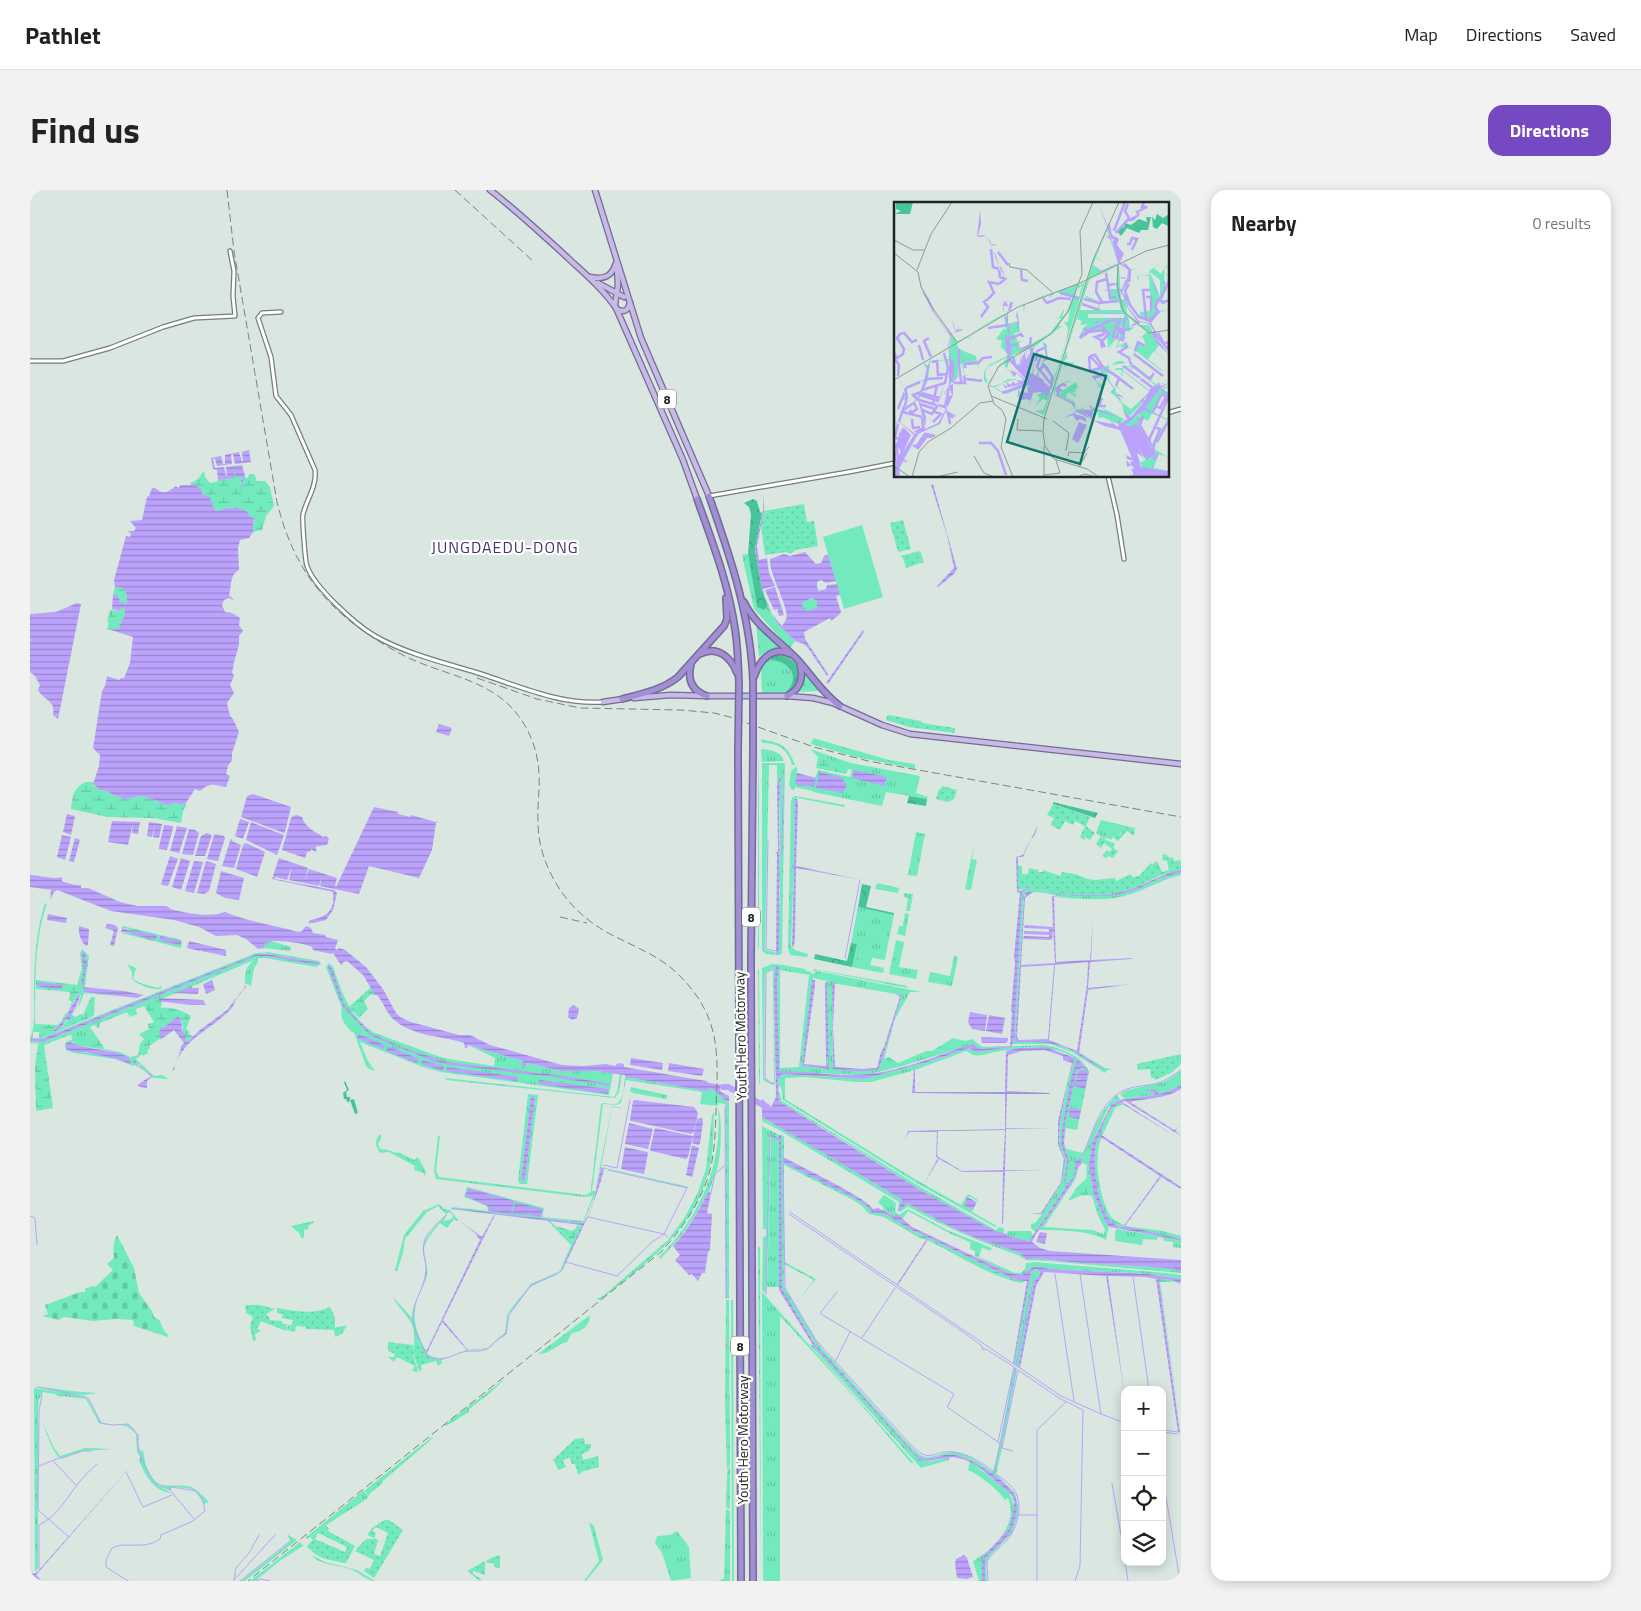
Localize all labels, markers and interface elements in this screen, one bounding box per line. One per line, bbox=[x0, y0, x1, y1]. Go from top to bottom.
text: Pathlet bbox=[25, 17, 101, 53]
text: Map bbox=[1404, 21, 1438, 48]
text: Directions bbox=[1466, 21, 1542, 48]
text: Saved bbox=[1570, 21, 1616, 48]
text: Find us bbox=[30, 103, 140, 157]
button: Directions bbox=[1488, 105, 1611, 156]
inset map bbox=[894, 202, 1168, 478]
text: Nearby bbox=[1231, 207, 1296, 239]
text: 0 results bbox=[1532, 211, 1591, 235]
road number: 8 bbox=[658, 390, 676, 408]
district label: JUNGDAEDU-DONG bbox=[431, 535, 579, 559]
road number: 8 bbox=[742, 908, 760, 926]
street label: Youth Hero Motorway bbox=[728, 971, 752, 1101]
road number: 8 bbox=[731, 1336, 749, 1356]
street label: Youth Hero Motorway bbox=[732, 1375, 753, 1505]
map controls bbox=[1121, 1386, 1166, 1566]
button: + bbox=[1121, 1386, 1166, 1431]
button: − bbox=[1121, 1431, 1166, 1476]
button: locate bbox=[1121, 1476, 1166, 1521]
button: layers bbox=[1121, 1521, 1166, 1566]

